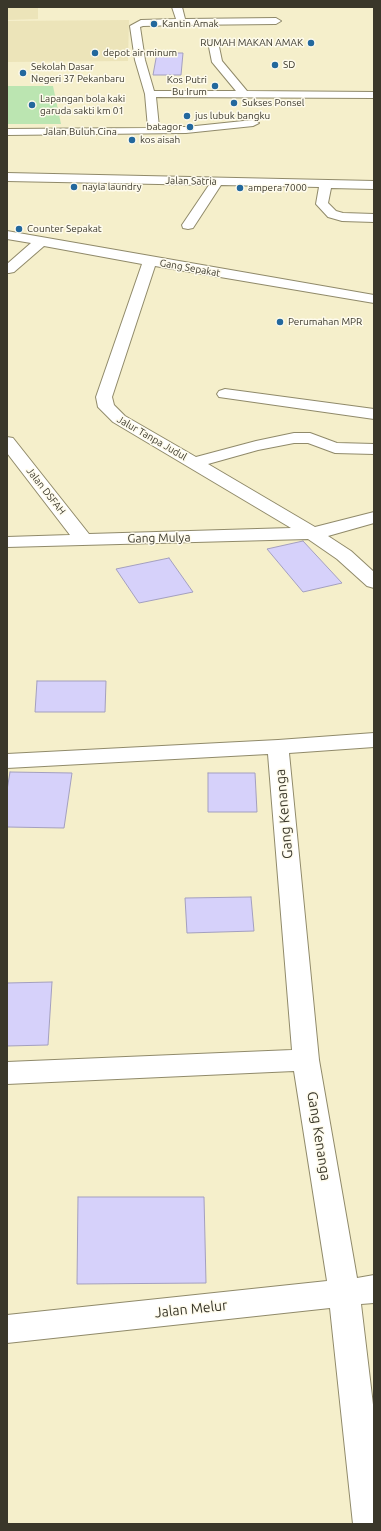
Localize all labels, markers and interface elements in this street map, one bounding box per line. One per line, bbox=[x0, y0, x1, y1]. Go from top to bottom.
place label: Kantin Amak bbox=[162, 18, 219, 30]
marker: Kantin Amak bbox=[149, 19, 159, 29]
place label: RUMAH MAKAN AMAK bbox=[200, 37, 303, 49]
marker: RUMAH MAKAN AMAK bbox=[306, 38, 316, 48]
place label: depot air minum bbox=[103, 47, 177, 59]
marker: depot air minum bbox=[90, 48, 100, 58]
place label: SD bbox=[283, 59, 295, 71]
marker: SD bbox=[270, 60, 280, 70]
place label: Sekolah Dasar Negeri 37 Pekanbaru bbox=[31, 61, 125, 84]
marker: Sekolah Dasar Negeri 37 Pekanbaru bbox=[18, 68, 28, 78]
place label: Kos Putri Bu Irum bbox=[167, 74, 207, 98]
marker: Kos Putri Bu Irum bbox=[210, 81, 220, 91]
place label: Lapangan bola kaki garuda sakti km 01 bbox=[40, 93, 125, 116]
place label: Sukses Ponsel bbox=[242, 97, 304, 109]
marker: Sukses Ponsel bbox=[229, 98, 239, 108]
marker: Lapangan bola kaki garuda sakti km 01 bbox=[27, 100, 37, 110]
place label: jus lubuk bangku bbox=[195, 110, 270, 122]
marker: jus lubuk bangku bbox=[182, 111, 192, 121]
place label: batagor bbox=[147, 121, 182, 133]
marker: batagor bbox=[185, 122, 195, 132]
street label: Jalan Buluh Cina bbox=[43, 126, 117, 138]
place label: kos aisah bbox=[140, 134, 180, 146]
marker: kos aisah bbox=[127, 135, 137, 145]
street label: Jalan Satria bbox=[165, 175, 217, 187]
place label: nayla laundry bbox=[82, 181, 142, 193]
marker: nayla laundry bbox=[69, 182, 79, 192]
place label: ampera 7000 bbox=[248, 182, 307, 194]
marker: ampera 7000 bbox=[235, 183, 245, 193]
place label: Counter Sepakat bbox=[27, 223, 102, 235]
marker: Counter Sepakat bbox=[14, 224, 24, 234]
street label: Gang Sepakat bbox=[159, 257, 221, 279]
place label: Perumahan MPR bbox=[288, 316, 362, 328]
marker: Perumahan MPR bbox=[275, 317, 285, 327]
street label: Jalur Tanpa Judul bbox=[115, 413, 189, 463]
street label: Jalan DSFAH bbox=[24, 465, 68, 517]
street label: Gang Mulya bbox=[127, 530, 191, 546]
street label: Gang Kenanga bbox=[272, 768, 296, 860]
street label: Gang Kenanga bbox=[304, 1090, 334, 1182]
street label: Jalan Melur bbox=[154, 1297, 228, 1321]

